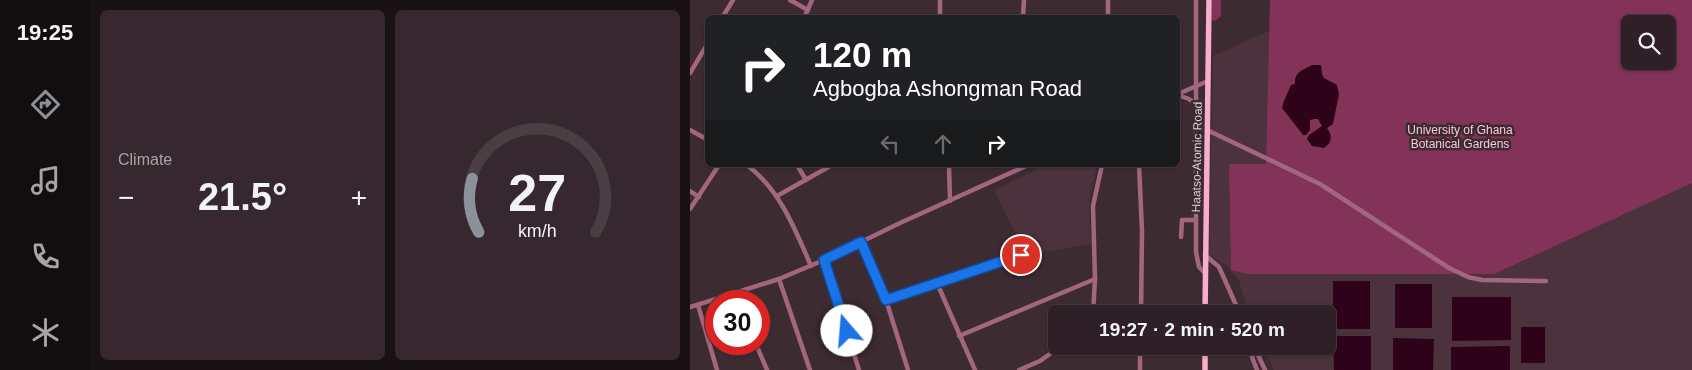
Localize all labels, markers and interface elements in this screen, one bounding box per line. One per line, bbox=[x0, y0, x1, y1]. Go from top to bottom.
map controls bbox=[1621, 15, 1676, 70]
button: search bbox=[1621, 15, 1676, 70]
text: 19:25 bbox=[17, 20, 73, 45]
icon: right bbox=[730, 35, 795, 100]
text: 120 m bbox=[813, 35, 912, 74]
text: Agbogba Ashongman Road bbox=[813, 76, 1082, 101]
icon: directions bbox=[28, 87, 63, 122]
street label: Haatso-Atomic Road bbox=[1189, 102, 1205, 212]
park label: University of Ghana Botanical Gardens bbox=[1407, 123, 1513, 151]
icon: left bbox=[876, 130, 904, 158]
icon: ahead bbox=[929, 130, 957, 158]
icon: right bbox=[982, 130, 1010, 158]
text: Climate bbox=[118, 151, 172, 168]
icon: music bbox=[28, 163, 63, 198]
text: 27 bbox=[509, 164, 566, 222]
text: 21.5° bbox=[198, 176, 287, 218]
text: − bbox=[118, 182, 134, 213]
text: + bbox=[351, 182, 367, 213]
text: km/h bbox=[518, 221, 557, 241]
pin bbox=[1000, 234, 1042, 276]
icon: phone bbox=[28, 239, 63, 274]
icon: arrive bbox=[1007, 241, 1035, 269]
speed limit sign: 30 bbox=[705, 290, 770, 355]
position arrow bbox=[820, 304, 872, 356]
icon: climate bbox=[28, 315, 63, 350]
text: 19:27 · 2 min · 520 m bbox=[1099, 319, 1285, 340]

